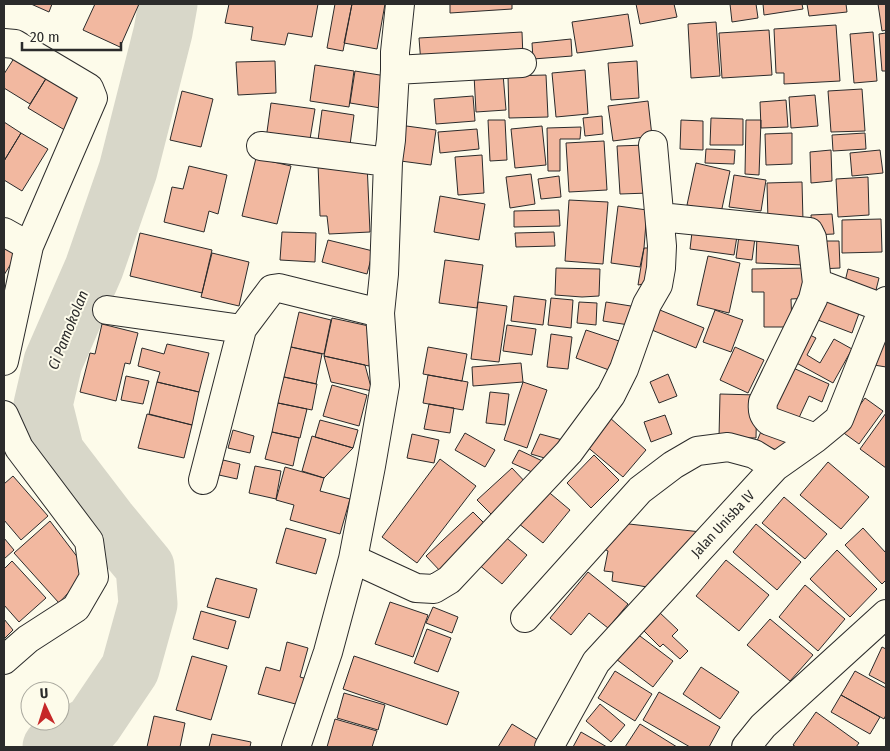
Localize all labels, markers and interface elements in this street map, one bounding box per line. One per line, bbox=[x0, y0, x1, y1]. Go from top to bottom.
scale bar bbox=[22, 20, 121, 52]
text: 20 m bbox=[30, 28, 60, 46]
water label: Ci Pamokolan bbox=[44, 288, 92, 372]
street label: Jalan Unisba lV bbox=[688, 486, 759, 561]
north arrow bbox=[20, 681, 70, 731]
text: U bbox=[39, 685, 49, 702]

